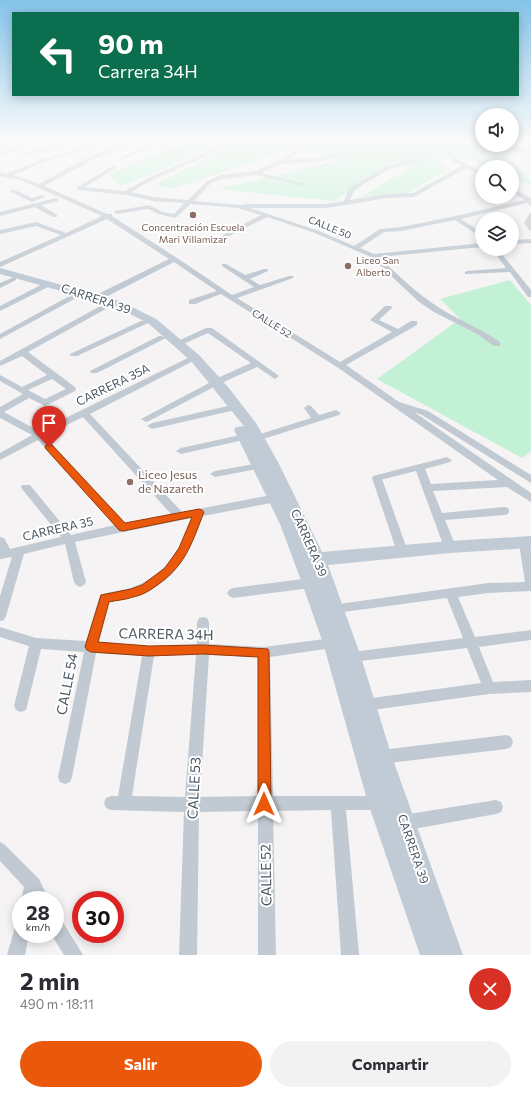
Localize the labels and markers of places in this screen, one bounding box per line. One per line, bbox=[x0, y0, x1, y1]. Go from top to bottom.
marker: Concentración Escuela Mari Villamizar bbox=[188, 210, 198, 220]
place label: Concentración Escuela Mari Villamizar bbox=[142, 221, 244, 245]
place label: Liceo San Alberto bbox=[356, 254, 399, 278]
marker: Liceo San Alberto bbox=[343, 261, 353, 271]
pin bbox=[32, 406, 66, 447]
place label: Liceo Jesus de Nazareth bbox=[138, 467, 204, 495]
marker: Liceo Jesus de Nazareth bbox=[125, 477, 135, 487]

